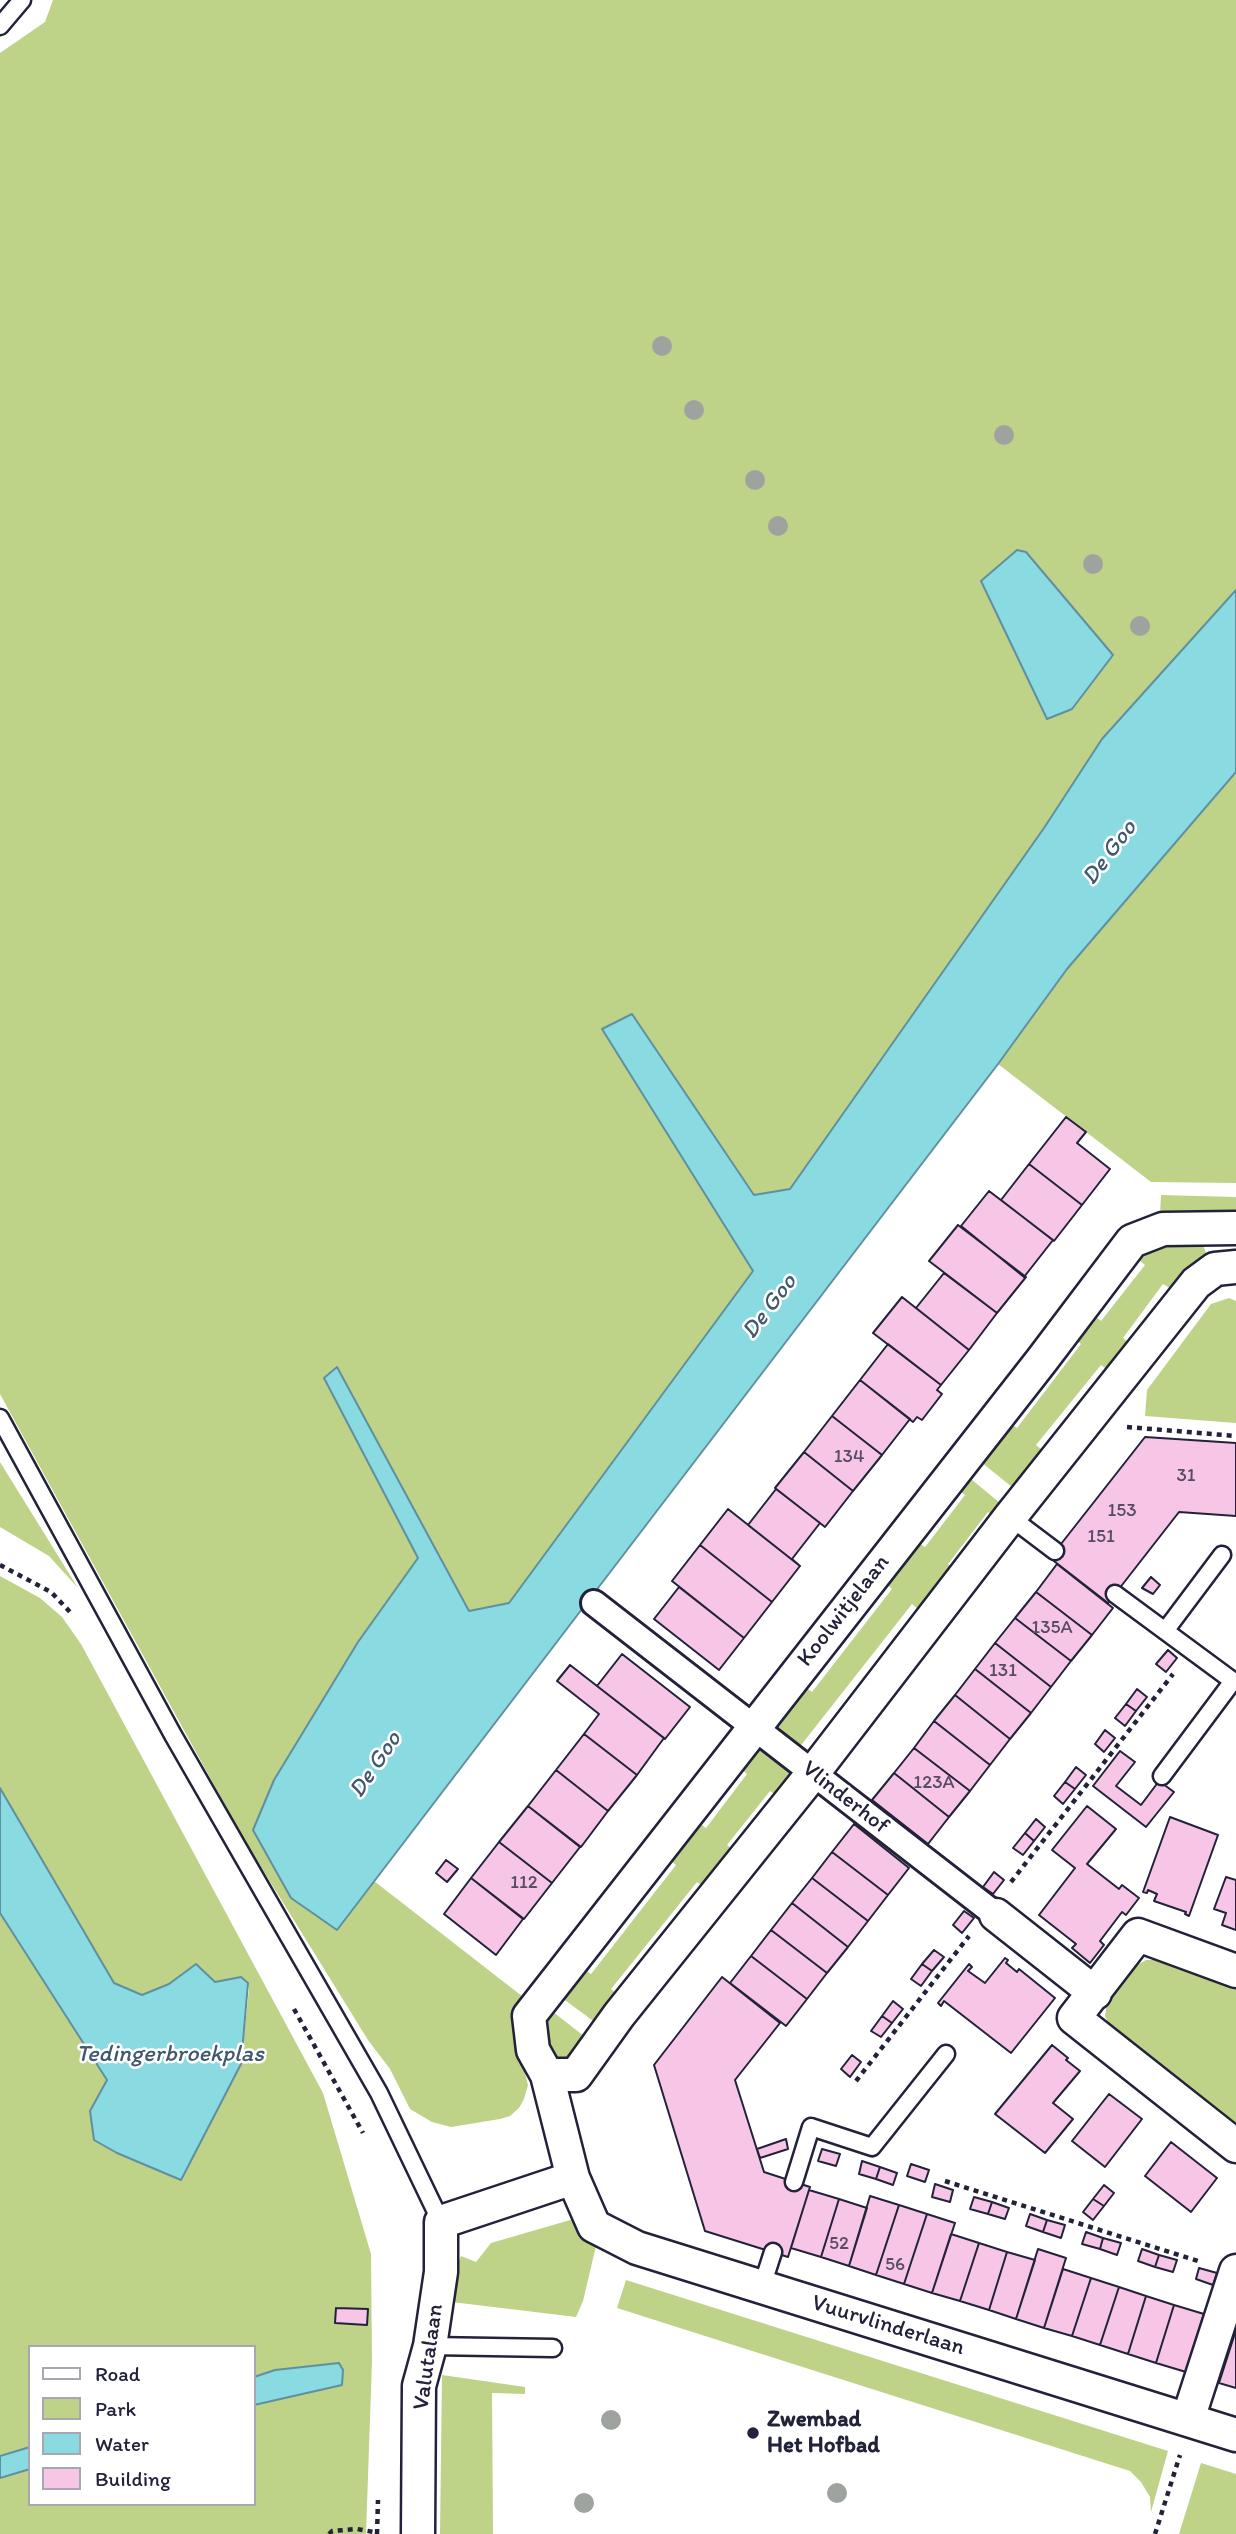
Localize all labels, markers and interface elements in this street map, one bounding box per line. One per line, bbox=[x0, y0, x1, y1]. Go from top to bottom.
water label: De Goo bbox=[1076, 815, 1144, 891]
water label: De Goo bbox=[736, 1269, 804, 1345]
house number: 134 bbox=[834, 1446, 864, 1468]
house number: 31 bbox=[1176, 1465, 1196, 1487]
house number: 153 bbox=[1107, 1500, 1137, 1522]
house number: 151 bbox=[1087, 1526, 1115, 1548]
street label: Koolwitjelaan bbox=[792, 1550, 896, 1672]
house number: 135A bbox=[1031, 1617, 1073, 1639]
house number: 131 bbox=[989, 1660, 1017, 1682]
water label: De Goo bbox=[343, 1726, 409, 1804]
street label: Vlinderhof bbox=[796, 1755, 894, 1841]
house number: 123A bbox=[913, 1772, 955, 1794]
house number: 112 bbox=[510, 1872, 538, 1894]
water label: Tedingerbroekplas bbox=[76, 2041, 264, 2069]
house number: 52 bbox=[829, 2233, 849, 2255]
house number: 56 bbox=[885, 2254, 905, 2276]
street label: Vuurvlinderlaan bbox=[808, 2290, 968, 2362]
street label: Valutalaan bbox=[408, 2302, 450, 2412]
legend bbox=[28, 2345, 256, 2506]
text: Road bbox=[95, 2361, 140, 2386]
text: Park bbox=[95, 2396, 136, 2421]
place label: Zwembad Het Hofbad bbox=[767, 2406, 880, 2460]
marker: Zwembad Het Hofbad bbox=[745, 2425, 761, 2441]
text: Water bbox=[95, 2431, 149, 2456]
text: Building bbox=[95, 2466, 171, 2491]

